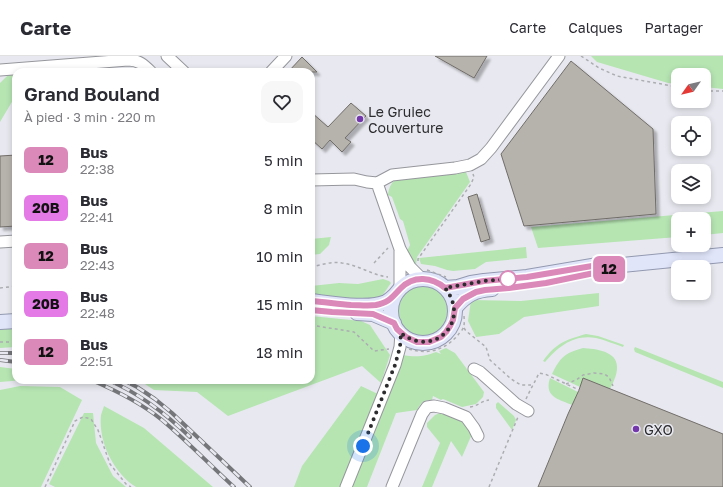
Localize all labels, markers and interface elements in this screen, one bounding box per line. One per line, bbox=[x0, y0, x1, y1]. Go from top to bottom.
text: Carte bbox=[20, 16, 71, 39]
text: Carte bbox=[509, 19, 546, 36]
text: Calques bbox=[568, 19, 623, 36]
text: Partager bbox=[645, 19, 703, 36]
north arrow bbox=[671, 68, 711, 108]
map controls bbox=[671, 68, 711, 300]
button: heart bbox=[261, 81, 303, 123]
text: Grand Bouland bbox=[24, 82, 160, 105]
place label: Le Gruiec Couverture bbox=[368, 103, 443, 136]
text: À pied · 3 min · 220 m bbox=[24, 109, 156, 125]
marker: Le Gruiec Couverture bbox=[355, 114, 365, 124]
button: locate bbox=[671, 116, 711, 156]
text: Bus bbox=[80, 143, 108, 161]
text: 12 bbox=[38, 151, 54, 168]
text: 5 min bbox=[264, 151, 303, 169]
text: 22:38 bbox=[80, 161, 115, 177]
button: layers bbox=[671, 164, 711, 204]
text: Bus bbox=[80, 191, 108, 209]
text: 20B bbox=[32, 199, 60, 216]
text: 8 min bbox=[264, 199, 303, 217]
text: 22:41 bbox=[80, 209, 113, 225]
button: + bbox=[671, 212, 711, 252]
text: Bus bbox=[80, 239, 108, 257]
text: 12 bbox=[38, 247, 54, 264]
text: 10 min bbox=[256, 247, 303, 265]
line badge: 12 bbox=[591, 256, 627, 282]
text: 22:43 bbox=[80, 257, 115, 273]
text: 12 bbox=[601, 260, 617, 277]
button: − bbox=[671, 260, 711, 300]
unlabelled marker bbox=[499, 270, 517, 288]
text: Bus bbox=[80, 287, 108, 305]
text: 20B bbox=[32, 295, 60, 312]
text: 15 min bbox=[257, 295, 303, 313]
text: 22:48 bbox=[80, 305, 115, 321]
text: Bus bbox=[80, 335, 108, 353]
text: 12 bbox=[38, 343, 54, 360]
text: 18 min bbox=[256, 343, 303, 361]
text: 22:51 bbox=[80, 353, 113, 369]
place label: GXO bbox=[644, 421, 673, 438]
marker: GXO bbox=[631, 424, 641, 434]
your location bbox=[353, 436, 373, 456]

